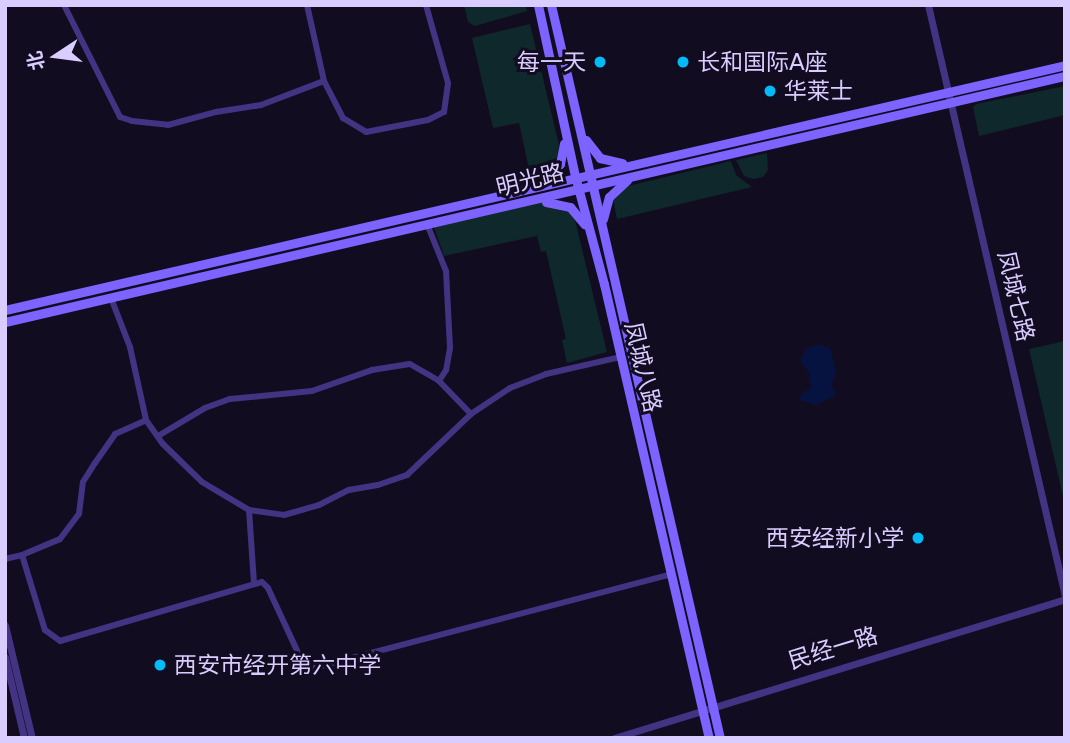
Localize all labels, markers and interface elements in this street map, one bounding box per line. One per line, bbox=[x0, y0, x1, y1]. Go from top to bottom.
north arrow bbox=[21, 21, 91, 91]
place label: 每一天 bbox=[517, 48, 586, 76]
place label: 长和国际A座 bbox=[697, 48, 828, 76]
text: 北 bbox=[23, 49, 48, 72]
marker: 每一天 bbox=[592, 54, 608, 70]
marker: 长和国际A座 bbox=[675, 54, 691, 70]
place label: 华莱士 bbox=[784, 77, 853, 105]
marker: 华莱士 bbox=[762, 83, 778, 99]
street label: 明光路 bbox=[493, 158, 567, 202]
street label: 凤城七路 bbox=[992, 248, 1040, 344]
street label: 凤城八路 bbox=[619, 319, 667, 415]
place label: 西安经新小学 bbox=[766, 524, 904, 552]
marker: 西安经新小学 bbox=[910, 530, 926, 546]
street label: 民经一路 bbox=[785, 621, 881, 675]
place label: 西安市经开第六中学 bbox=[174, 651, 381, 679]
marker: 西安市经开第六中学 bbox=[152, 657, 168, 673]

